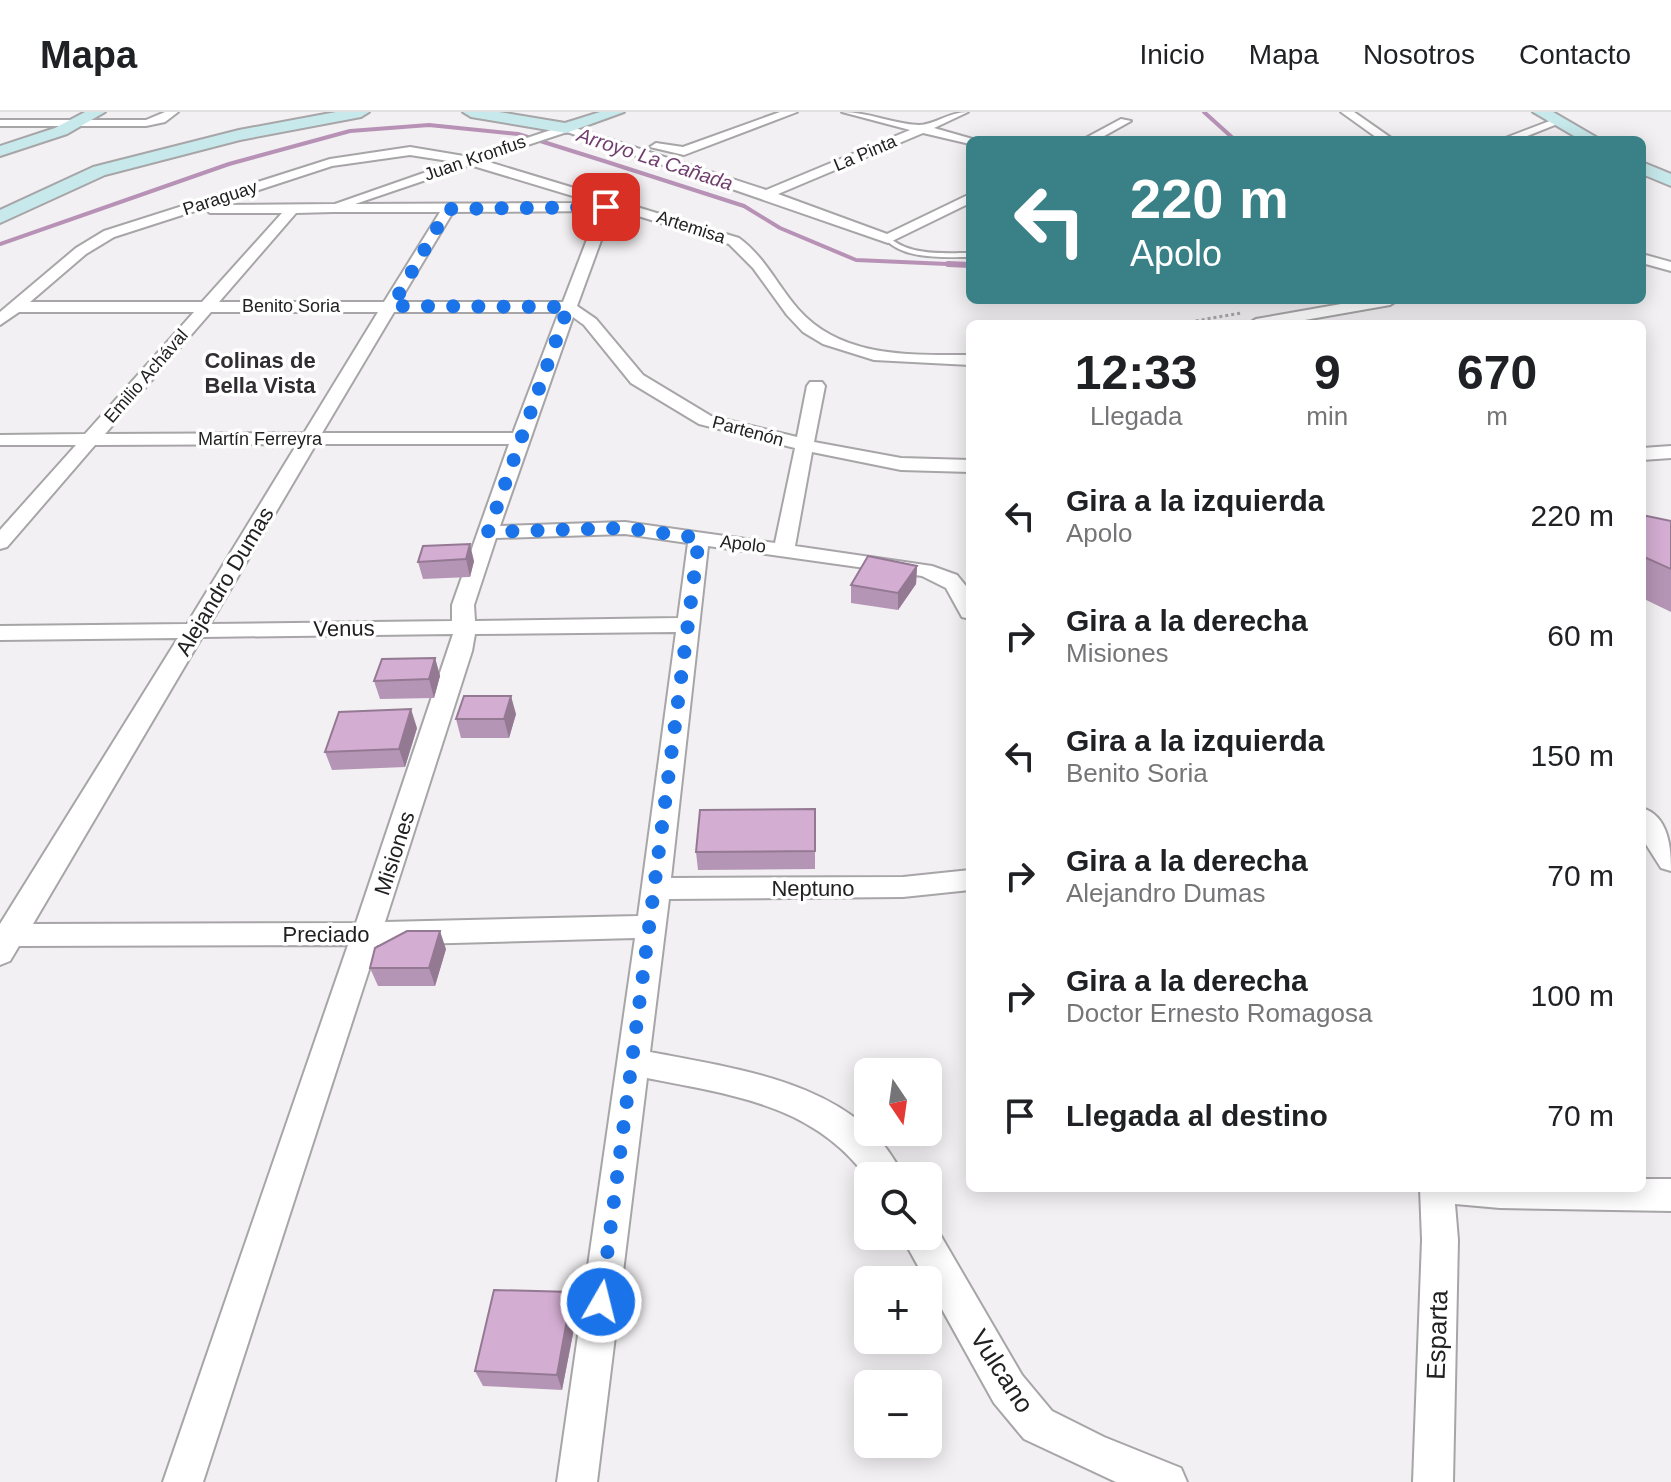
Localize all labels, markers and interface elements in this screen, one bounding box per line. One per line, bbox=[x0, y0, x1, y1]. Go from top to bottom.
text: Mapa bbox=[40, 34, 137, 76]
text: Inicio bbox=[1139, 39, 1205, 70]
text: Mapa bbox=[1249, 39, 1319, 70]
text: Nosotros bbox=[1363, 39, 1475, 70]
text: Contacto bbox=[1519, 39, 1631, 70]
water label: Arroyo La Cañada bbox=[573, 123, 736, 195]
street label: Juan Kronfus bbox=[422, 131, 528, 185]
street label: La Pinta bbox=[831, 131, 900, 175]
text: 220 m bbox=[1130, 167, 1289, 230]
icon: left bbox=[998, 168, 1102, 272]
pin bbox=[572, 173, 640, 241]
street label: Paraguay bbox=[180, 177, 260, 219]
icon: arrive bbox=[584, 185, 628, 229]
street label: Artemisa bbox=[654, 207, 729, 248]
text: Apolo bbox=[1130, 233, 1222, 274]
street label: Benito Soria bbox=[242, 296, 341, 316]
street label: Emilio Achával bbox=[100, 325, 192, 427]
text: 12:33 bbox=[1075, 346, 1198, 399]
text: 9 bbox=[1314, 346, 1341, 399]
text: 670 bbox=[1457, 346, 1537, 399]
district label: Colinas de Bella Vista bbox=[204, 348, 316, 398]
text: Llegada bbox=[1090, 401, 1182, 431]
text: min bbox=[1306, 401, 1348, 431]
text: m bbox=[1486, 401, 1508, 431]
street label: Partenón bbox=[710, 412, 786, 450]
street label: Martín Ferreyra bbox=[198, 429, 323, 449]
text: Gira a la izquierda bbox=[1066, 484, 1324, 517]
icon: left bbox=[998, 494, 1042, 538]
text: 220 m bbox=[1531, 499, 1614, 532]
street label: Alejandro Dumas bbox=[170, 502, 279, 660]
text: Apolo bbox=[1066, 518, 1133, 548]
street label: Apolo bbox=[719, 531, 767, 557]
text: Gira a la derecha bbox=[1066, 604, 1308, 637]
icon: right bbox=[998, 614, 1042, 658]
street label: Venus bbox=[313, 615, 375, 642]
text: 60 m bbox=[1547, 619, 1614, 652]
text: Misiones bbox=[1066, 638, 1169, 668]
text: Gira a la izquierda bbox=[1066, 724, 1324, 757]
icon: left bbox=[998, 734, 1042, 778]
text: 150 m bbox=[1531, 739, 1614, 772]
text: Benito Soria bbox=[1066, 758, 1208, 788]
street label: Misiones bbox=[369, 808, 420, 898]
text: Gira a la derecha bbox=[1066, 844, 1308, 877]
icon: right bbox=[998, 854, 1042, 898]
text: 70 m bbox=[1547, 859, 1614, 892]
street label: Neptuno bbox=[771, 876, 855, 901]
text: Alejandro Dumas bbox=[1066, 878, 1265, 908]
street label: Preciado bbox=[283, 922, 369, 947]
text: Gira a la derecha bbox=[1066, 964, 1308, 997]
icon: right bbox=[998, 974, 1042, 1018]
text: 100 m bbox=[1531, 979, 1614, 1012]
text: Doctor Ernesto Romagosa bbox=[1066, 998, 1372, 1028]
north arrow bbox=[854, 1058, 942, 1146]
map controls bbox=[854, 1058, 942, 1458]
icon: arrive bbox=[998, 1094, 1042, 1138]
text: Llegada al destino bbox=[1066, 1099, 1328, 1132]
text: 70 m bbox=[1547, 1099, 1614, 1132]
button: search bbox=[854, 1162, 942, 1250]
position arrow bbox=[559, 1260, 643, 1344]
button: + bbox=[854, 1266, 942, 1354]
street label: Esparta bbox=[1420, 1289, 1454, 1380]
street label: Vulcano bbox=[964, 1324, 1040, 1418]
button: − bbox=[854, 1370, 942, 1458]

